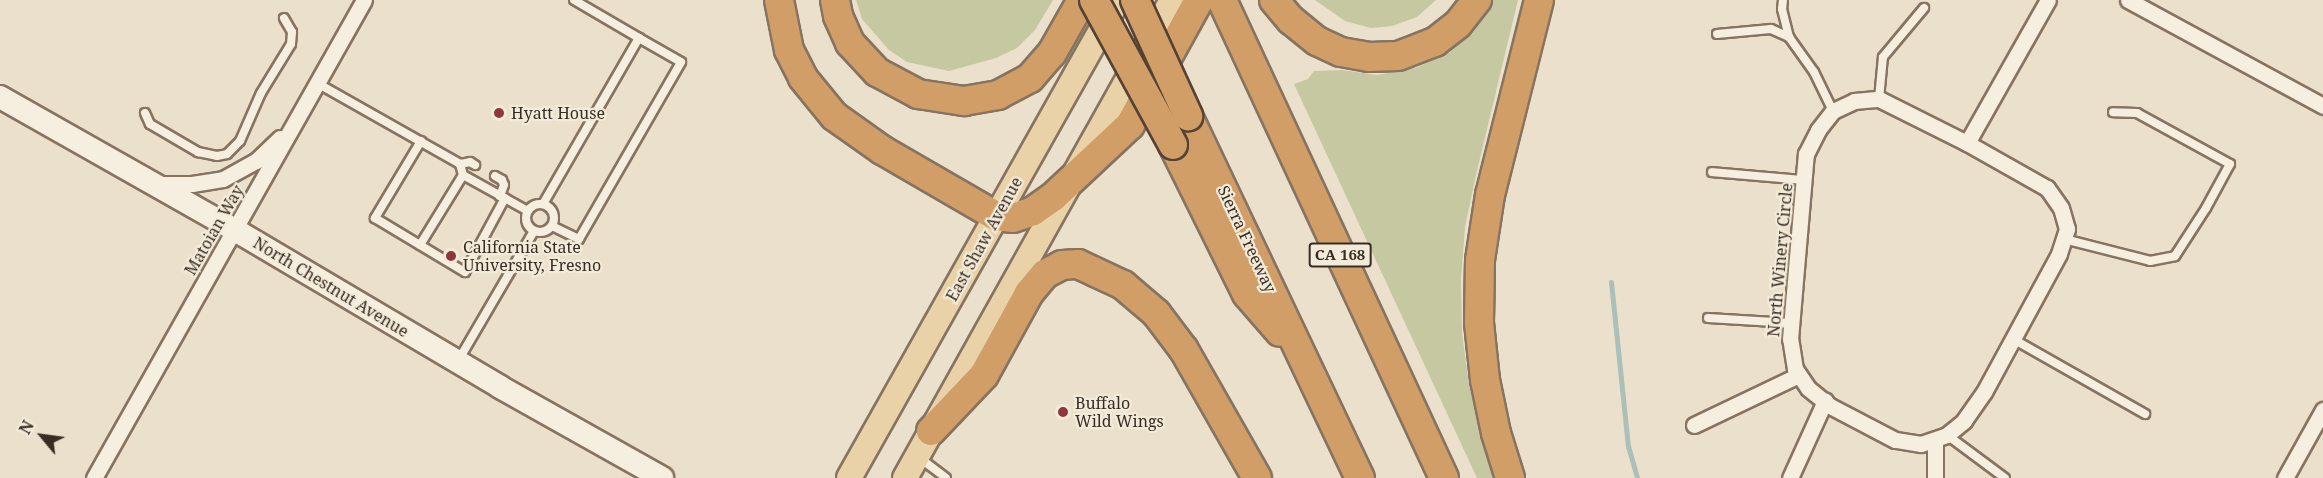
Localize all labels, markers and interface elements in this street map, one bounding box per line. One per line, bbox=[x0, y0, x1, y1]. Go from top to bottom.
place label: Hyatt House bbox=[511, 103, 605, 123]
marker: Hyatt House bbox=[492, 106, 506, 120]
street label: East Shaw Avenue bbox=[942, 174, 1026, 304]
street label: Matoian Way bbox=[180, 182, 248, 278]
street label: Sierra Freeway bbox=[1214, 182, 1280, 296]
street label: North Winery Circle bbox=[1764, 182, 1796, 338]
street label: North Chestnut Avenue bbox=[250, 233, 412, 341]
place label: California State University, Fresno bbox=[463, 237, 601, 275]
road number: CA 168 bbox=[1308, 243, 1372, 267]
marker: California State University, Fresno bbox=[444, 249, 458, 263]
place label: Buffalo Wild Wings bbox=[1075, 393, 1164, 431]
marker: Buffalo Wild Wings bbox=[1056, 405, 1070, 419]
north arrow bbox=[12, 406, 72, 466]
text: N bbox=[14, 416, 39, 438]

